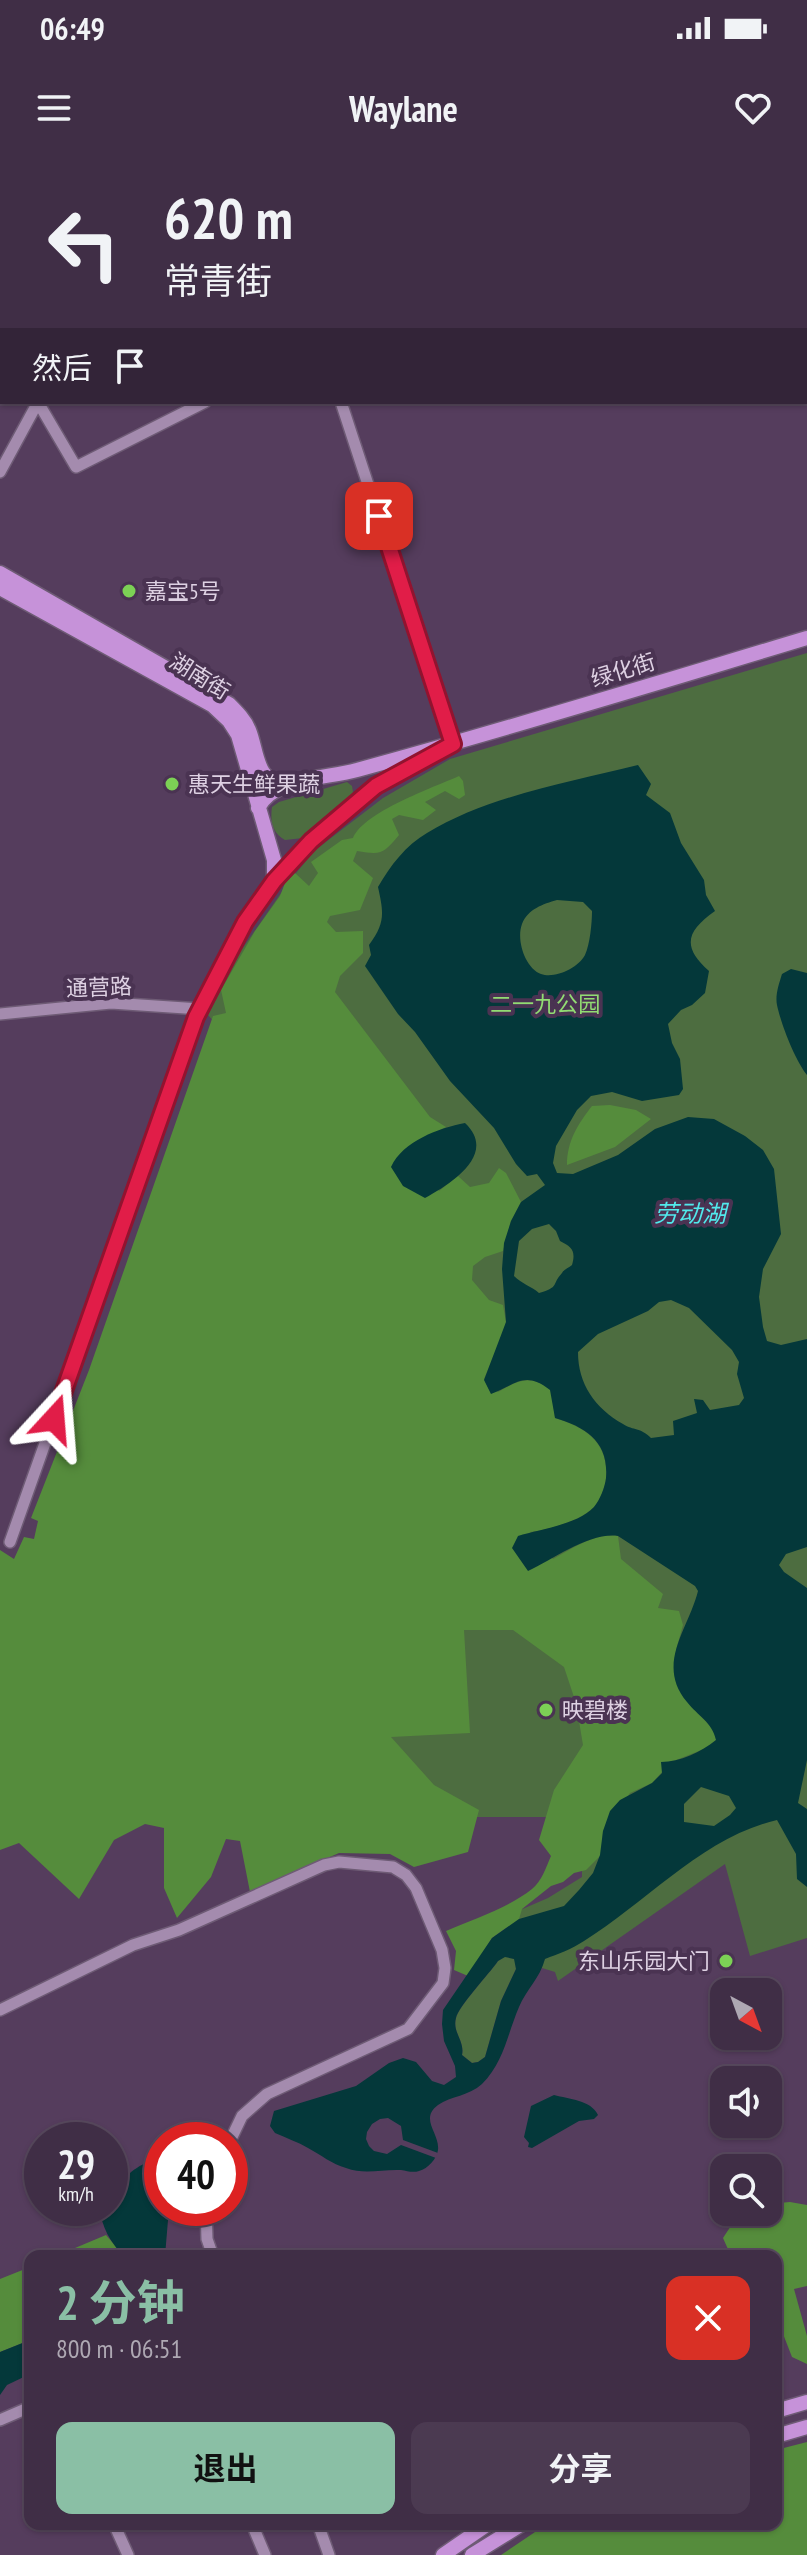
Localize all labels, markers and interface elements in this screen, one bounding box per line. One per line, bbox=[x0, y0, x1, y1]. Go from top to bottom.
text: 06:49 bbox=[40, 9, 105, 48]
text: Waylane bbox=[349, 85, 458, 132]
icon: menu bbox=[32, 86, 76, 130]
icon: heart bbox=[731, 86, 775, 130]
text: 620 m bbox=[164, 182, 293, 254]
icon: left bbox=[32, 192, 136, 296]
text: 常青街 bbox=[164, 257, 272, 304]
icon: arrive bbox=[108, 344, 152, 388]
text: 然后 bbox=[32, 348, 92, 387]
pin bbox=[345, 482, 413, 550]
icon: arrive bbox=[357, 494, 401, 538]
place label: 嘉宝5号 bbox=[145, 577, 221, 605]
marker: 嘉宝5号 bbox=[120, 582, 138, 600]
street label: 湖南街 bbox=[165, 647, 235, 705]
street label: 绿化街 bbox=[587, 647, 659, 693]
place label: 惠天生鲜果蔬 bbox=[188, 770, 320, 798]
marker: 惠天生鲜果蔬 bbox=[163, 775, 181, 793]
street label: 通营路 bbox=[66, 972, 132, 1002]
park label: 二一九公园 bbox=[490, 990, 600, 1018]
water label: 劳动湖 bbox=[654, 1198, 730, 1229]
position arrow bbox=[12, 1377, 96, 1461]
place label: 映碧楼 bbox=[562, 1696, 628, 1724]
marker: 映碧楼 bbox=[537, 1701, 555, 1719]
place label: 东山乐园大门 bbox=[578, 1947, 710, 1975]
marker: 东山乐园大门 bbox=[717, 1952, 735, 1970]
north arrow bbox=[710, 1978, 782, 2050]
map controls bbox=[710, 1978, 782, 2226]
button: sound bbox=[710, 2066, 782, 2138]
speed limit sign: 40 bbox=[144, 2122, 248, 2226]
text: 29 bbox=[57, 2138, 95, 2190]
button: search bbox=[710, 2154, 782, 2226]
text: km/h bbox=[58, 2181, 94, 2207]
text: 2 分钟 bbox=[56, 2271, 185, 2333]
button: close bbox=[666, 2276, 750, 2360]
text: 800 m · 06:51 bbox=[56, 2332, 182, 2365]
button: 退出 bbox=[56, 2422, 395, 2514]
button: 分享 bbox=[411, 2422, 750, 2514]

